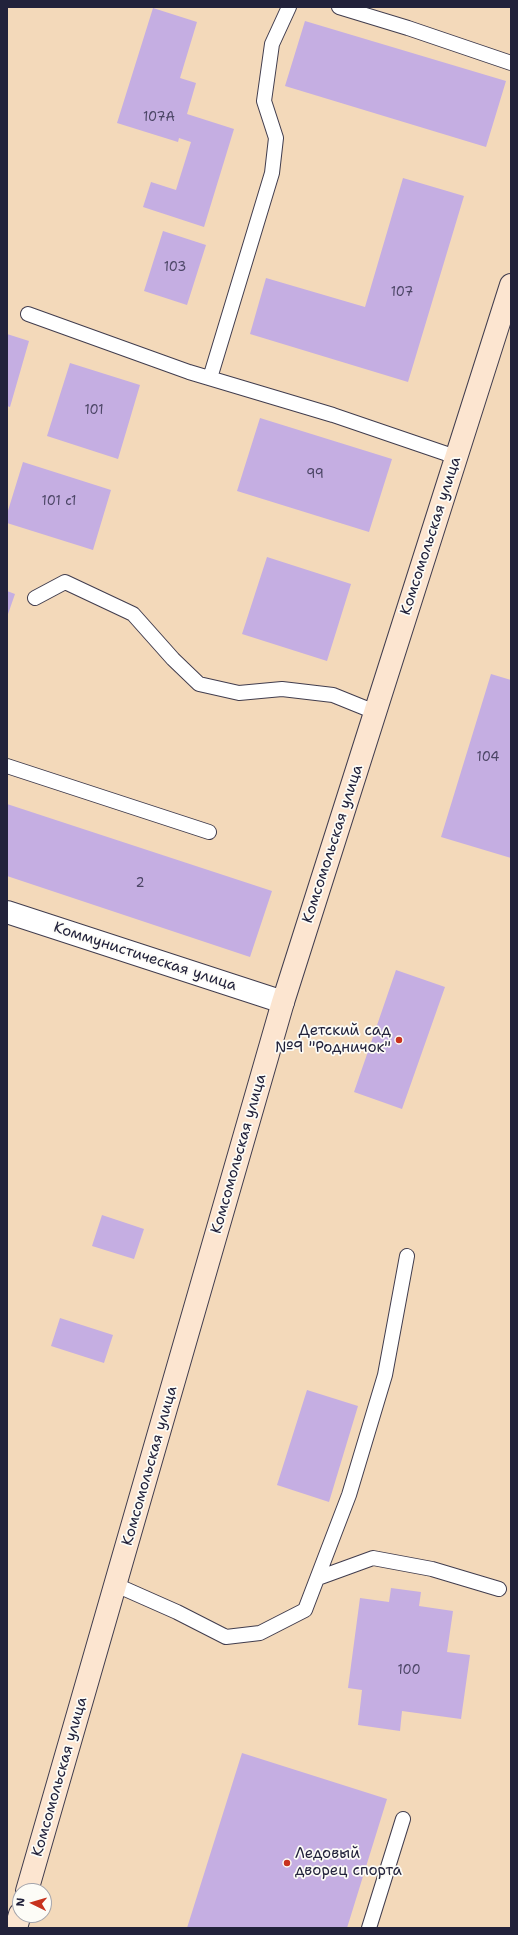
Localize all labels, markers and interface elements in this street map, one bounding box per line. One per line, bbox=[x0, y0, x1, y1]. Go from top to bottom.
house number: 107А bbox=[143, 110, 175, 126]
house number: 103 bbox=[164, 260, 186, 276]
house number: 107 bbox=[391, 285, 413, 301]
house number: 101 bbox=[84, 403, 104, 419]
street label: Комсомольская улица bbox=[397, 455, 465, 617]
house number: 99 bbox=[306, 467, 324, 483]
house number: 101 с1 bbox=[42, 494, 76, 510]
house number: 104 bbox=[477, 750, 499, 766]
street label: Комсомольская улица bbox=[299, 763, 367, 925]
house number: 2 bbox=[135, 876, 145, 892]
street label: Коммунистическая улица bbox=[51, 919, 239, 995]
place label: Детский сад №9 "Родничок" bbox=[275, 1022, 391, 1057]
marker: Детский сад №9 "Родничок" bbox=[394, 1035, 404, 1045]
street label: Комсомольская улица bbox=[208, 1072, 270, 1236]
street label: Комсомольская улица bbox=[119, 1384, 181, 1548]
house number: 100 bbox=[397, 1663, 421, 1679]
street label: Комсомольская улица bbox=[29, 1695, 91, 1859]
place label: Ледовый дворец спорта bbox=[295, 1845, 402, 1880]
marker: Ледовый дворец спорта bbox=[282, 1858, 292, 1868]
north arrow bbox=[12, 1883, 52, 1923]
text: N bbox=[13, 1897, 28, 1907]

